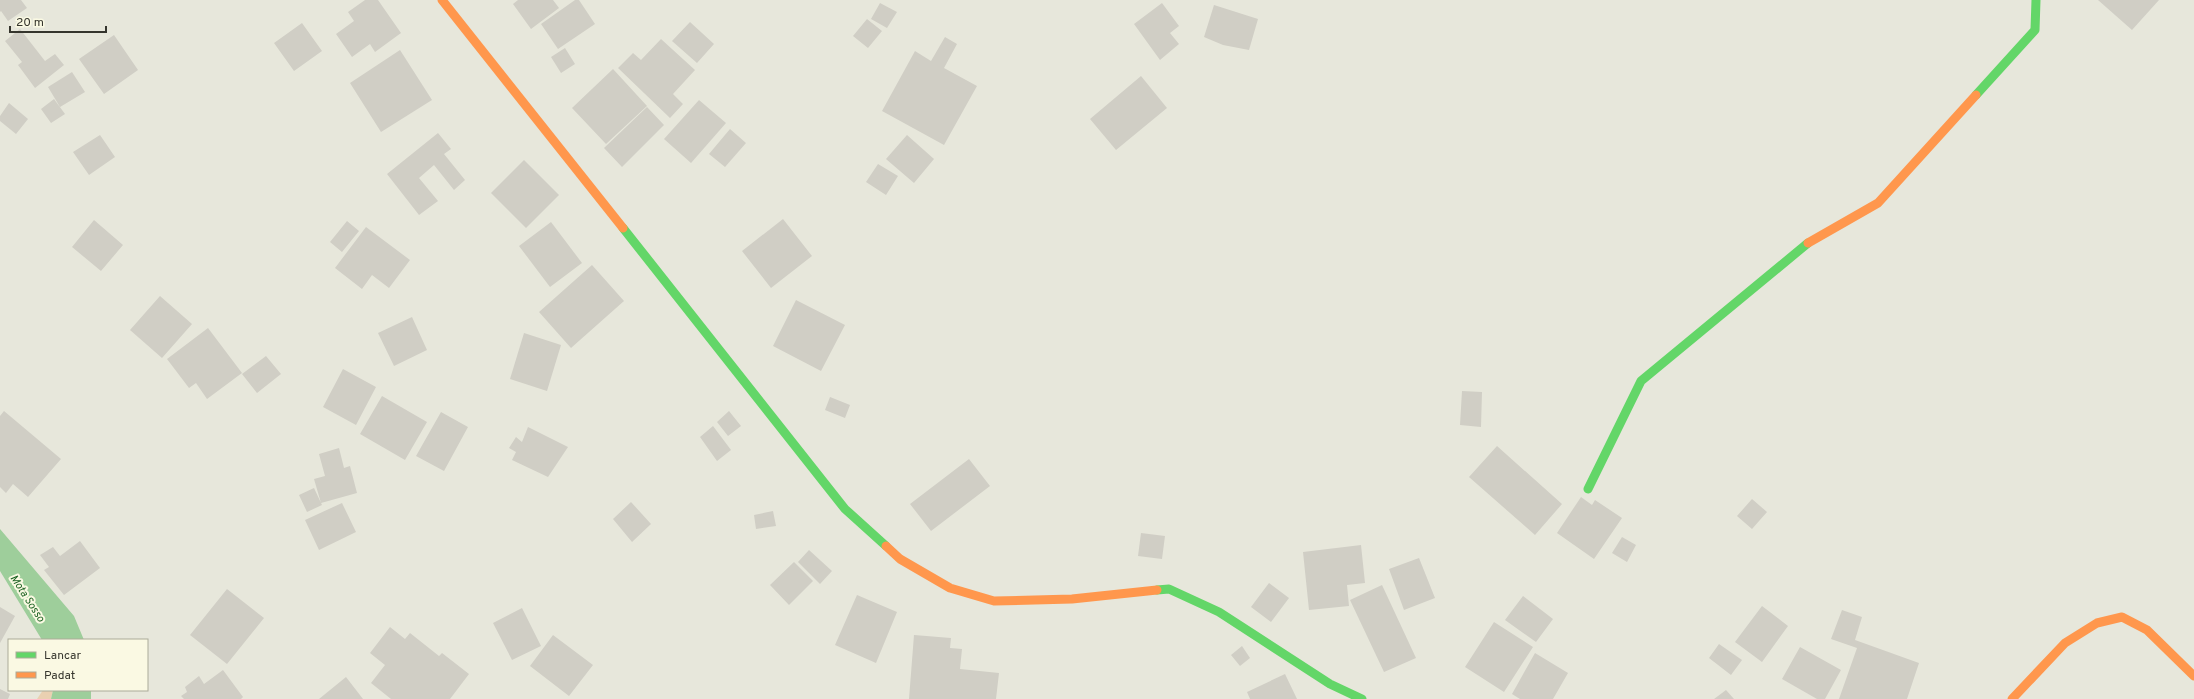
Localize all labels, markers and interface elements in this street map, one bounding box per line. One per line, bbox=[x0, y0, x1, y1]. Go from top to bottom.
scale bar bbox=[10, 8, 106, 34]
text: 20 m bbox=[16, 15, 44, 31]
water label: Mota Sosso bbox=[7, 572, 48, 625]
legend bbox=[8, 639, 148, 691]
text: Lancar bbox=[44, 648, 81, 664]
text: Padat bbox=[44, 668, 75, 684]

